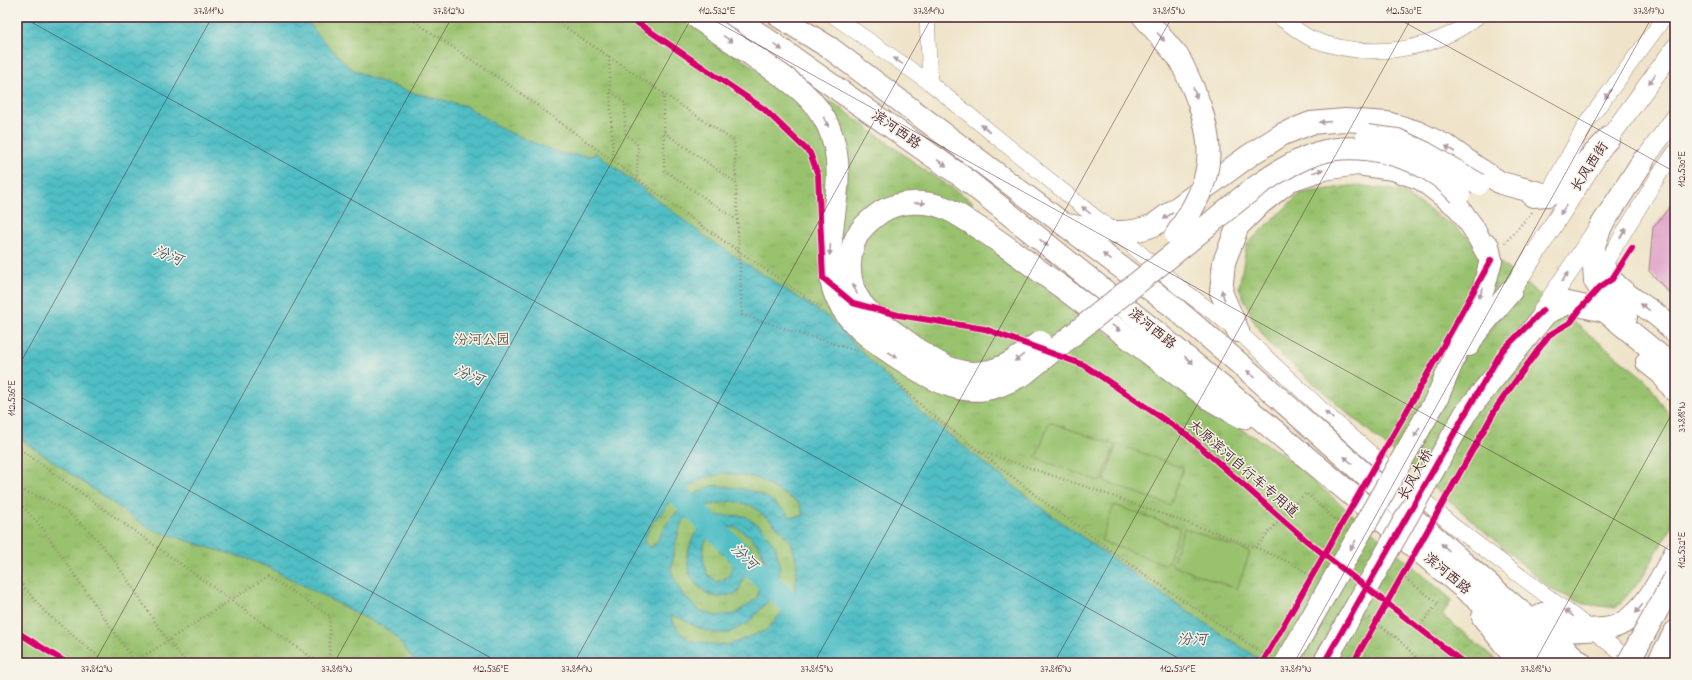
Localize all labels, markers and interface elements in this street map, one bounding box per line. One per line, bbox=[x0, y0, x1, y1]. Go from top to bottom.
text: 37.811°N bbox=[194, 4, 224, 19]
text: 37.812°N bbox=[433, 4, 465, 19]
text: 112.532°E bbox=[699, 4, 735, 19]
text: 37.814°N bbox=[914, 4, 945, 19]
text: 37.815°N bbox=[1153, 4, 1185, 19]
text: 112.530°E bbox=[1386, 4, 1422, 19]
text: 37.817°N bbox=[1634, 4, 1665, 19]
one-way arrow bbox=[1157, 32, 1166, 43]
one-way arrow bbox=[723, 35, 734, 43]
one-way arrow bbox=[773, 43, 783, 51]
one-way arrow bbox=[892, 57, 903, 65]
one-way arrow bbox=[1648, 74, 1656, 85]
one-way arrow bbox=[1192, 87, 1198, 99]
one-way arrow bbox=[1604, 88, 1613, 99]
street label: 滨河西路 bbox=[867, 105, 925, 155]
one-way arrow bbox=[823, 117, 829, 128]
one-way arrow bbox=[1319, 118, 1331, 125]
one-way arrow bbox=[979, 123, 990, 132]
street label: 长风西街 bbox=[1566, 138, 1614, 196]
one-way arrow bbox=[1445, 145, 1455, 153]
text: 112.530°E bbox=[1675, 151, 1690, 187]
one-way arrow bbox=[936, 158, 947, 167]
one-way arrow bbox=[1313, 167, 1325, 173]
one-way arrow bbox=[914, 200, 926, 207]
one-way arrow bbox=[1080, 205, 1091, 214]
one-way arrow bbox=[1559, 205, 1567, 215]
one-way arrow bbox=[1163, 212, 1173, 220]
one-way arrow bbox=[1620, 227, 1627, 239]
one-way arrow bbox=[1039, 238, 1050, 247]
water label: 汾河 bbox=[150, 240, 189, 273]
one-way arrow bbox=[827, 244, 834, 256]
one-way arrow bbox=[1101, 253, 1112, 261]
one-way arrow bbox=[1561, 272, 1569, 282]
one-way arrow bbox=[851, 282, 857, 294]
one-way arrow bbox=[1478, 288, 1484, 300]
one-way arrow bbox=[1220, 289, 1226, 302]
street label: 滨河西路 bbox=[1124, 303, 1180, 355]
one-way arrow bbox=[1640, 304, 1650, 312]
one-way arrow bbox=[1111, 324, 1122, 333]
park label: 汾河公园 bbox=[454, 330, 510, 351]
one-way arrow bbox=[888, 351, 899, 359]
one-way arrow bbox=[1014, 353, 1025, 362]
one-way arrow bbox=[1183, 355, 1194, 364]
water label: 汾河 bbox=[451, 360, 490, 393]
one-way arrow bbox=[1246, 369, 1257, 378]
text: 112.536°E bbox=[5, 380, 20, 416]
text: 37.818°N bbox=[1675, 402, 1690, 432]
one-way arrow bbox=[1323, 411, 1334, 420]
street label: 太原滨河自行车专用道 bbox=[1183, 415, 1303, 523]
one-way arrow bbox=[1414, 426, 1421, 438]
street label: 长风大桥 bbox=[1393, 445, 1439, 505]
one-way arrow bbox=[1343, 456, 1353, 465]
text: 112.532°E bbox=[1675, 532, 1690, 568]
water label: 汾河 bbox=[726, 539, 765, 578]
one-way arrow bbox=[1350, 539, 1357, 551]
one-way arrow bbox=[1440, 542, 1451, 551]
street label: 滨河西路 bbox=[1419, 548, 1475, 600]
one-way arrow bbox=[1634, 604, 1643, 615]
one-way arrow bbox=[1564, 609, 1575, 617]
water label: 汾河 bbox=[1177, 629, 1210, 651]
text: 37.812°N bbox=[81, 662, 113, 677]
text: 37.813°N bbox=[322, 662, 353, 677]
text: 112.536°E bbox=[473, 662, 509, 677]
text: 37.814°N bbox=[562, 662, 593, 677]
text: 37.815°N bbox=[801, 662, 833, 677]
text: 37.816°N bbox=[1040, 662, 1072, 677]
text: 112.534°E bbox=[1160, 662, 1196, 677]
text: 37.817°N bbox=[1281, 662, 1312, 677]
text: 37.818°N bbox=[1521, 662, 1551, 677]

